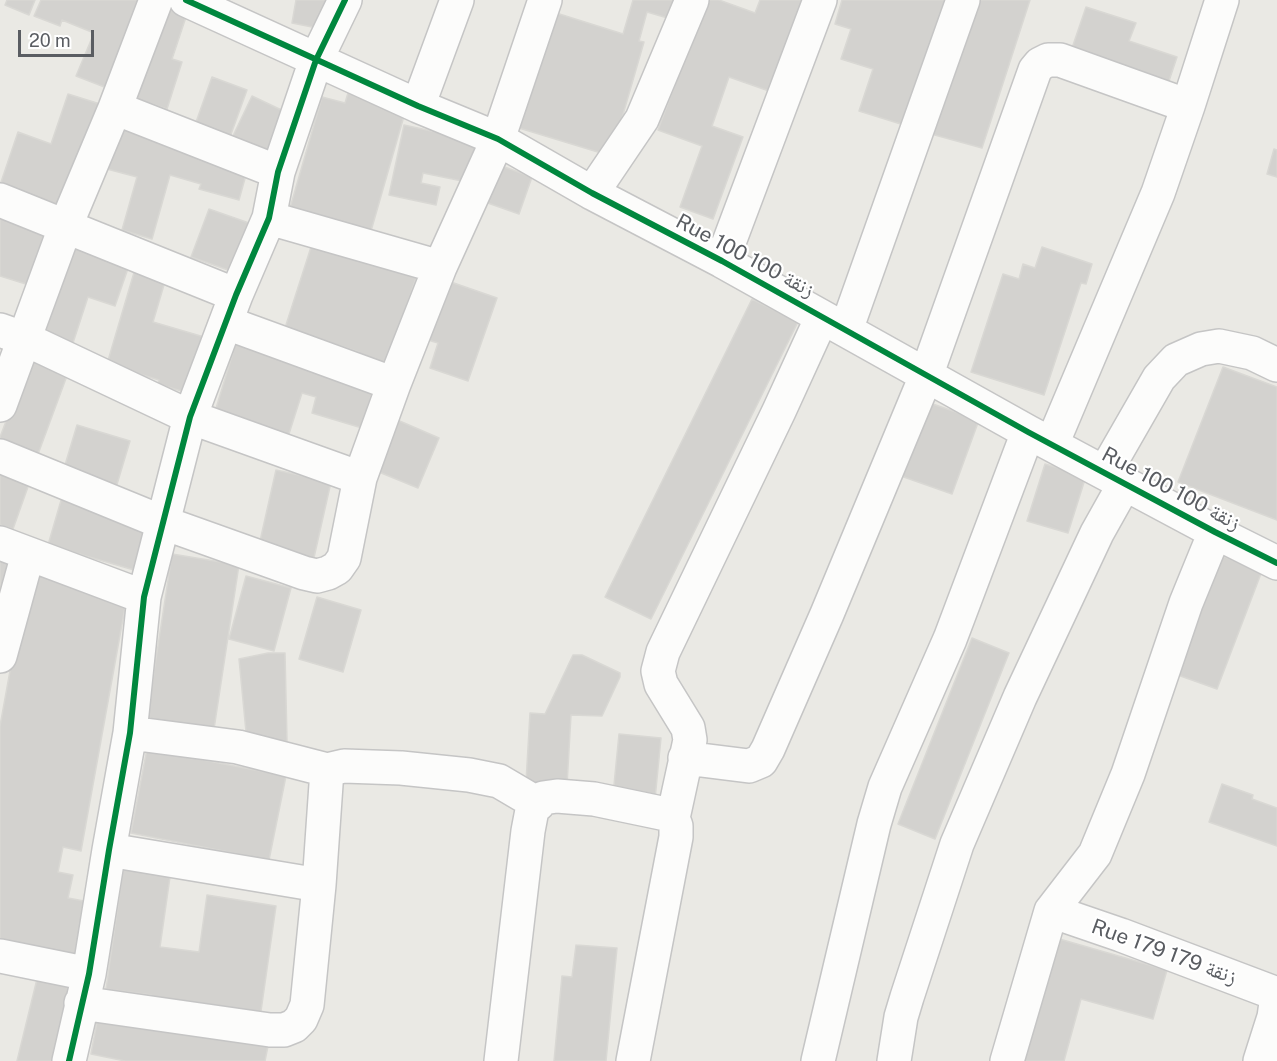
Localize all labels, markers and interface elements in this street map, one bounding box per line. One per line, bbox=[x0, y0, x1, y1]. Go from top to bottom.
scale bar bbox=[21, 18, 98, 56]
text: 20 m bbox=[29, 30, 71, 51]
street label: Rue 100 زنقة 100 bbox=[671, 209, 819, 303]
street label: Rue 100 زنقة 100 bbox=[1097, 442, 1245, 536]
street label: Rue 179 زنقة 179 bbox=[1088, 914, 1240, 990]

